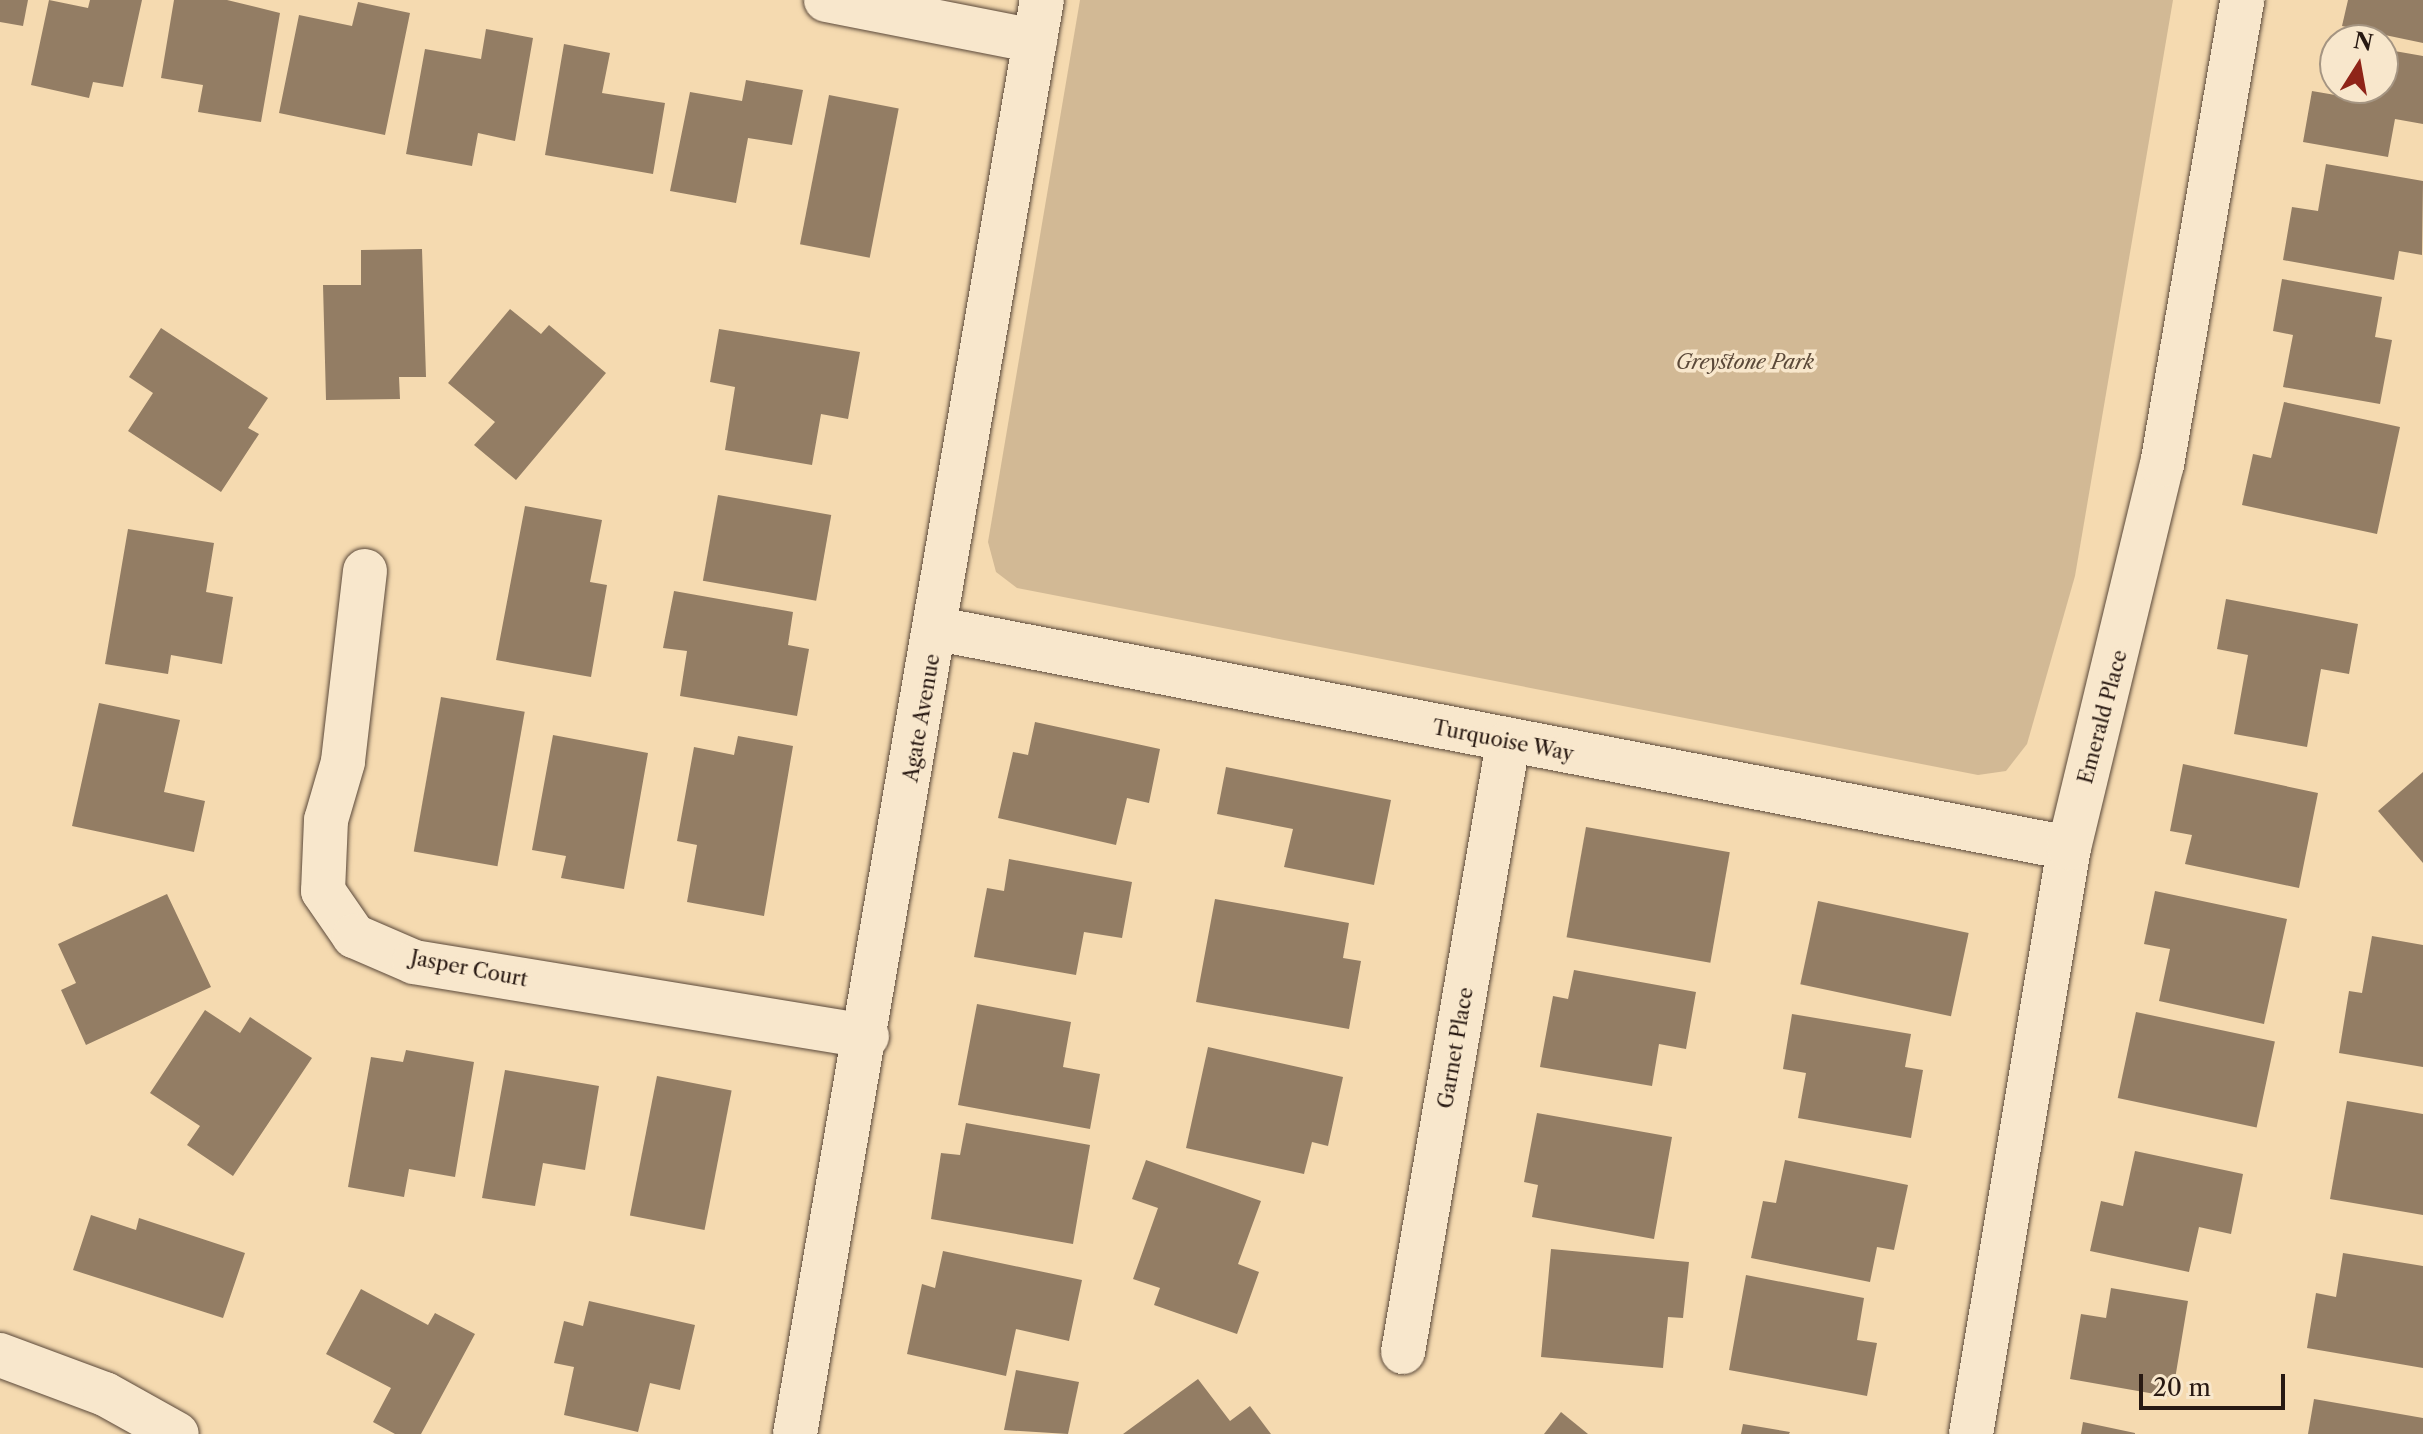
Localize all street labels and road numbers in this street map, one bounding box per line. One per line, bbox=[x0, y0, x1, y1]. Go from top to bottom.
street label: Emerald Place bbox=[2074, 648, 2132, 786]
street label: Agate Avenue bbox=[899, 652, 945, 784]
street label: Turquoise Way bbox=[1430, 715, 1576, 767]
street label: Jasper Court bbox=[408, 946, 530, 992]
street label: Garnet Place bbox=[1434, 986, 1478, 1110]

